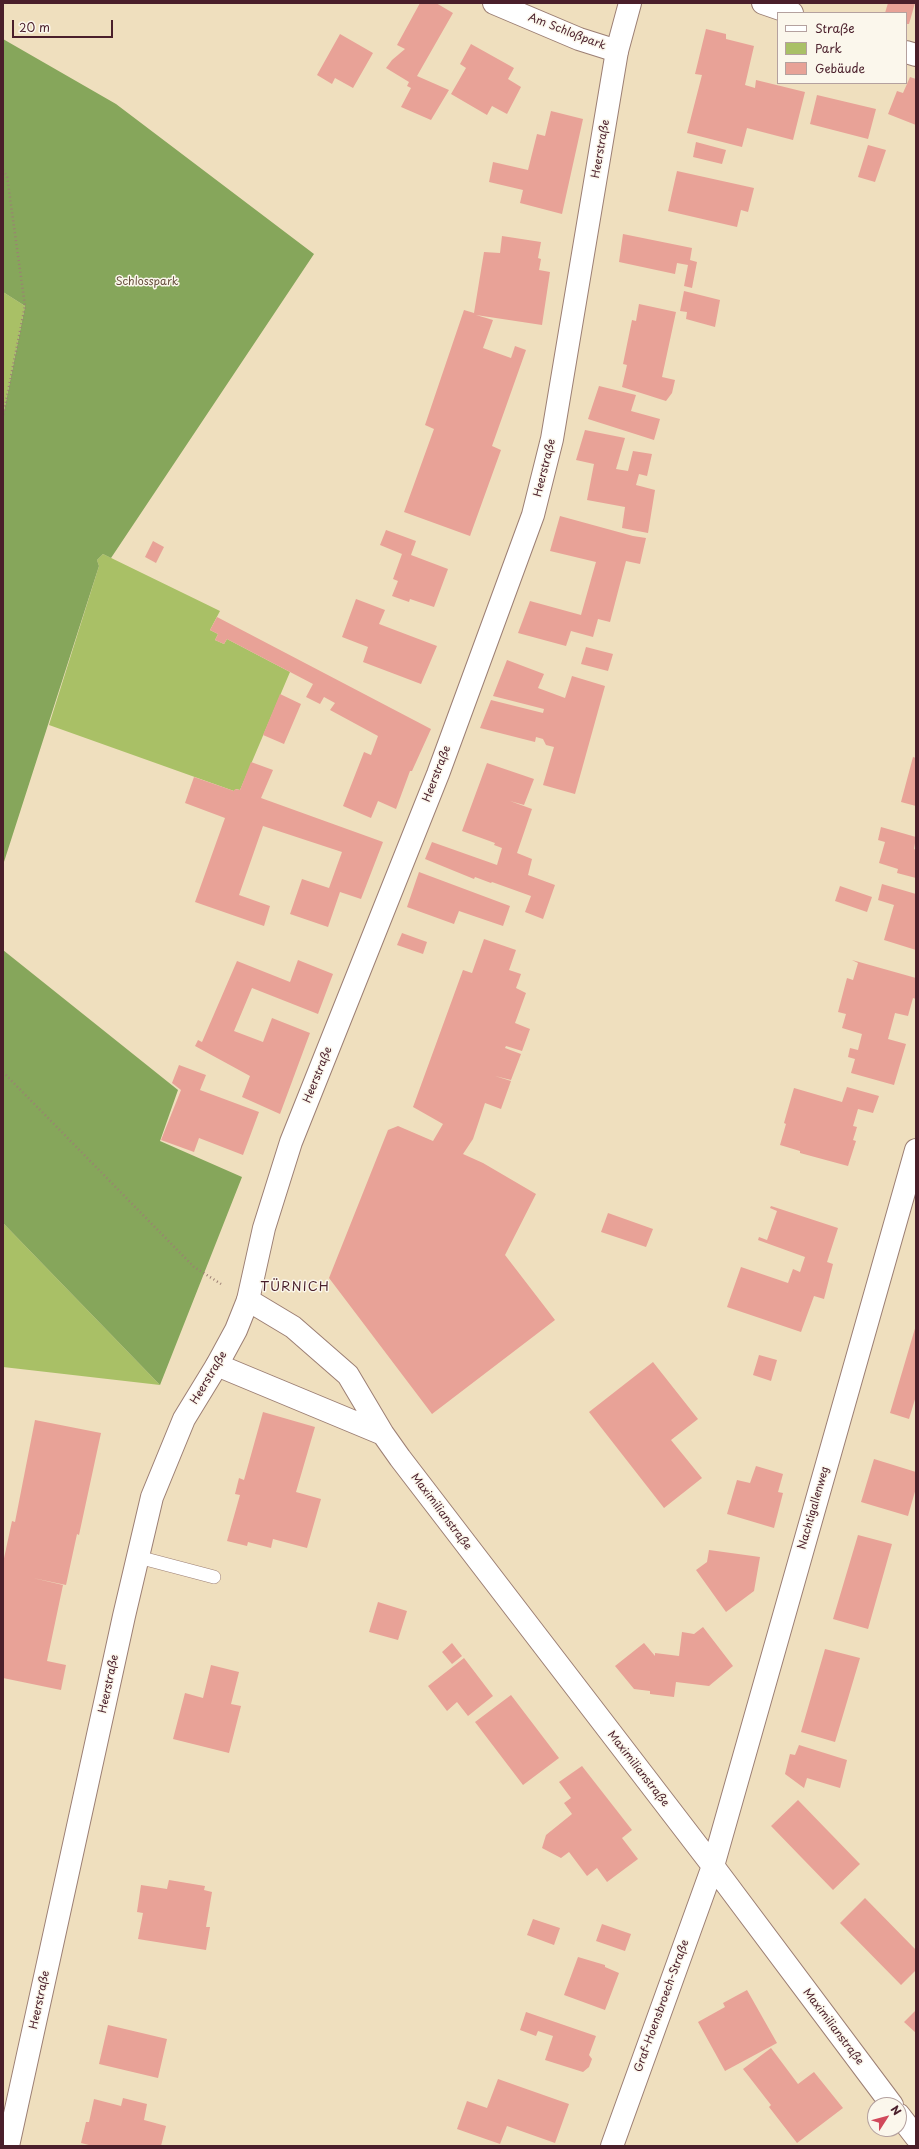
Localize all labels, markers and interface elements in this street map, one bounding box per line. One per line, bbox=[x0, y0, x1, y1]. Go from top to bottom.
street label: Am Schloßpark bbox=[526, 11, 608, 53]
scale bar bbox=[14, 12, 115, 38]
legend bbox=[777, 12, 907, 84]
text: 20 m bbox=[19, 18, 50, 36]
text: Straße bbox=[815, 19, 855, 37]
text: Park bbox=[815, 39, 842, 57]
text: Gebäude bbox=[815, 59, 865, 77]
street label: Heerstraße bbox=[589, 119, 613, 179]
park label: Schlosspark bbox=[115, 275, 179, 289]
street label: Heerstraße bbox=[531, 438, 559, 498]
street label: Heerstraße bbox=[420, 744, 454, 804]
street label: Heerstraße bbox=[301, 1045, 335, 1105]
district label: TÜRNICH bbox=[260, 1279, 330, 1295]
street label: Heerstraße bbox=[188, 1349, 230, 1407]
street label: Nachtigallenweg bbox=[796, 1465, 832, 1551]
street label: Maximilianstraße bbox=[408, 1471, 474, 1553]
street label: Heerstraße bbox=[96, 1654, 122, 1714]
street label: Maximilianstraße bbox=[604, 1729, 672, 1809]
street label: Graf-Hoensbroech-Straße bbox=[632, 1938, 692, 2074]
street label: Heerstraße bbox=[27, 1970, 53, 2030]
street label: Maximilianstraße bbox=[800, 1986, 866, 2068]
north arrow bbox=[867, 2097, 907, 2137]
text: N bbox=[887, 2102, 906, 2119]

